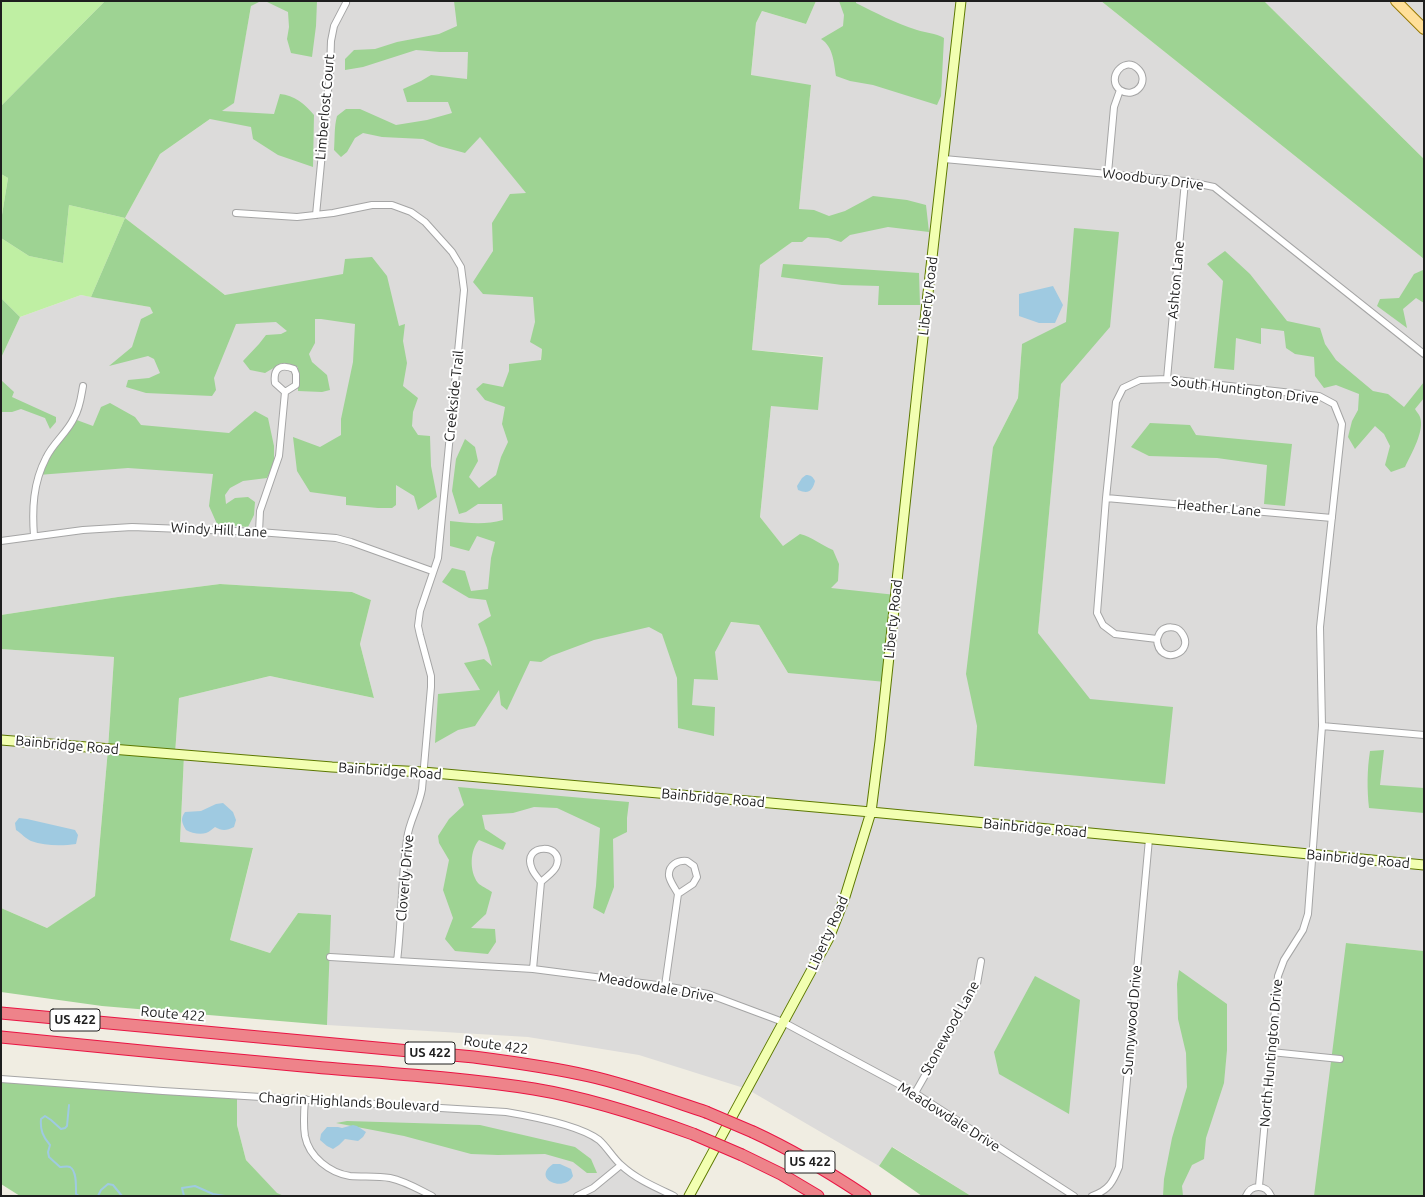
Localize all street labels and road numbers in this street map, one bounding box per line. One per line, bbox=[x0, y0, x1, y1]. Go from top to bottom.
street label: Limberlost Court bbox=[312, 53, 338, 161]
street label: Woodbury Drive bbox=[1101, 164, 1205, 194]
street label: Ashton Lane bbox=[1164, 240, 1188, 320]
street label: Liberty Road bbox=[915, 256, 941, 336]
street label: Creekside Trail bbox=[441, 349, 467, 443]
street label: South Huntington Drive bbox=[1170, 373, 1320, 407]
street label: Heather Lane bbox=[1176, 496, 1262, 520]
street label: Windy Hill Lane bbox=[170, 519, 268, 541]
street label: Liberty Road bbox=[880, 579, 906, 659]
street label: Bainbridge Road bbox=[15, 732, 119, 758]
street label: Bainbridge Road bbox=[338, 759, 442, 783]
street label: Bainbridge Road bbox=[661, 785, 765, 811]
street label: Bainbridge Road bbox=[983, 815, 1087, 841]
street label: Cloverly Drive bbox=[393, 834, 417, 922]
street label: Bainbridge Road bbox=[1306, 846, 1410, 872]
street label: Liberty Road bbox=[804, 893, 852, 973]
street label: Sunnywood Drive bbox=[1119, 965, 1145, 1075]
street label: Meadowdale Drive bbox=[597, 969, 715, 1005]
street label: Stonewood Lane bbox=[917, 978, 983, 1078]
street label: North Huntington Drive bbox=[1256, 978, 1286, 1128]
street label: Route 422 bbox=[140, 1003, 206, 1025]
road number: US 422 bbox=[50, 1009, 100, 1031]
street label: Route 422 bbox=[463, 1032, 529, 1058]
road number: US 422 bbox=[405, 1042, 455, 1064]
street label: Meadowdale Drive bbox=[895, 1079, 1003, 1155]
street label: Chagrin Highlands Boulevard bbox=[258, 1089, 440, 1115]
road number: US 422 bbox=[785, 1151, 835, 1173]

